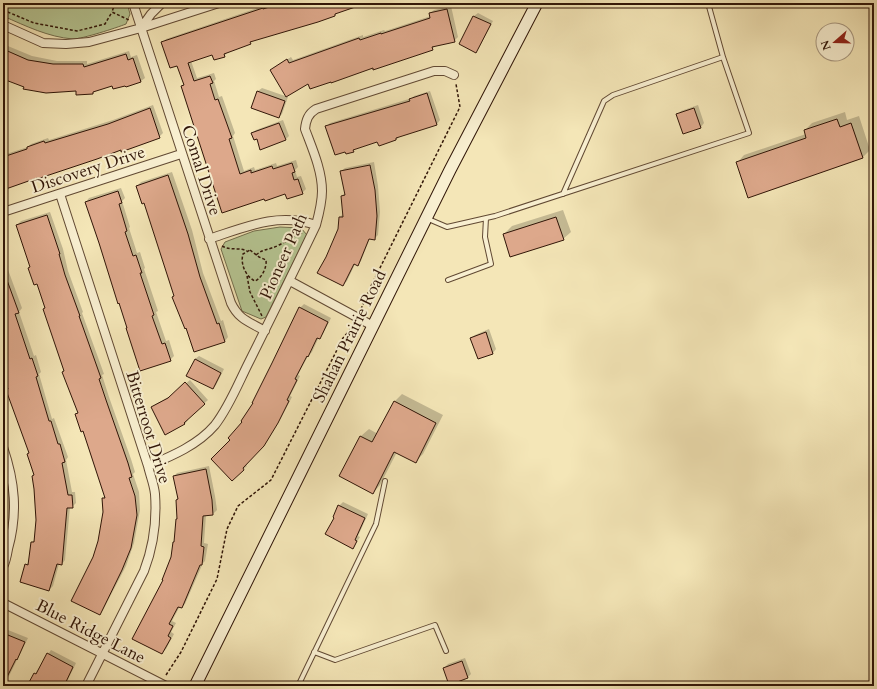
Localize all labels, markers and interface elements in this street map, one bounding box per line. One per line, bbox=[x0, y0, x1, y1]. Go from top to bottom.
north arrow bbox=[815, 22, 855, 62]
text: N bbox=[817, 38, 835, 52]
street label: Comal Drive bbox=[176, 122, 227, 218]
street label: Discovery Drive bbox=[28, 140, 148, 199]
street label: Pioneer Path bbox=[254, 209, 313, 303]
street label: Shahan Prairie Road bbox=[307, 266, 392, 406]
street label: Bitterroot Drive bbox=[120, 368, 177, 486]
street label: Blue Ridge Lane bbox=[32, 594, 149, 669]

